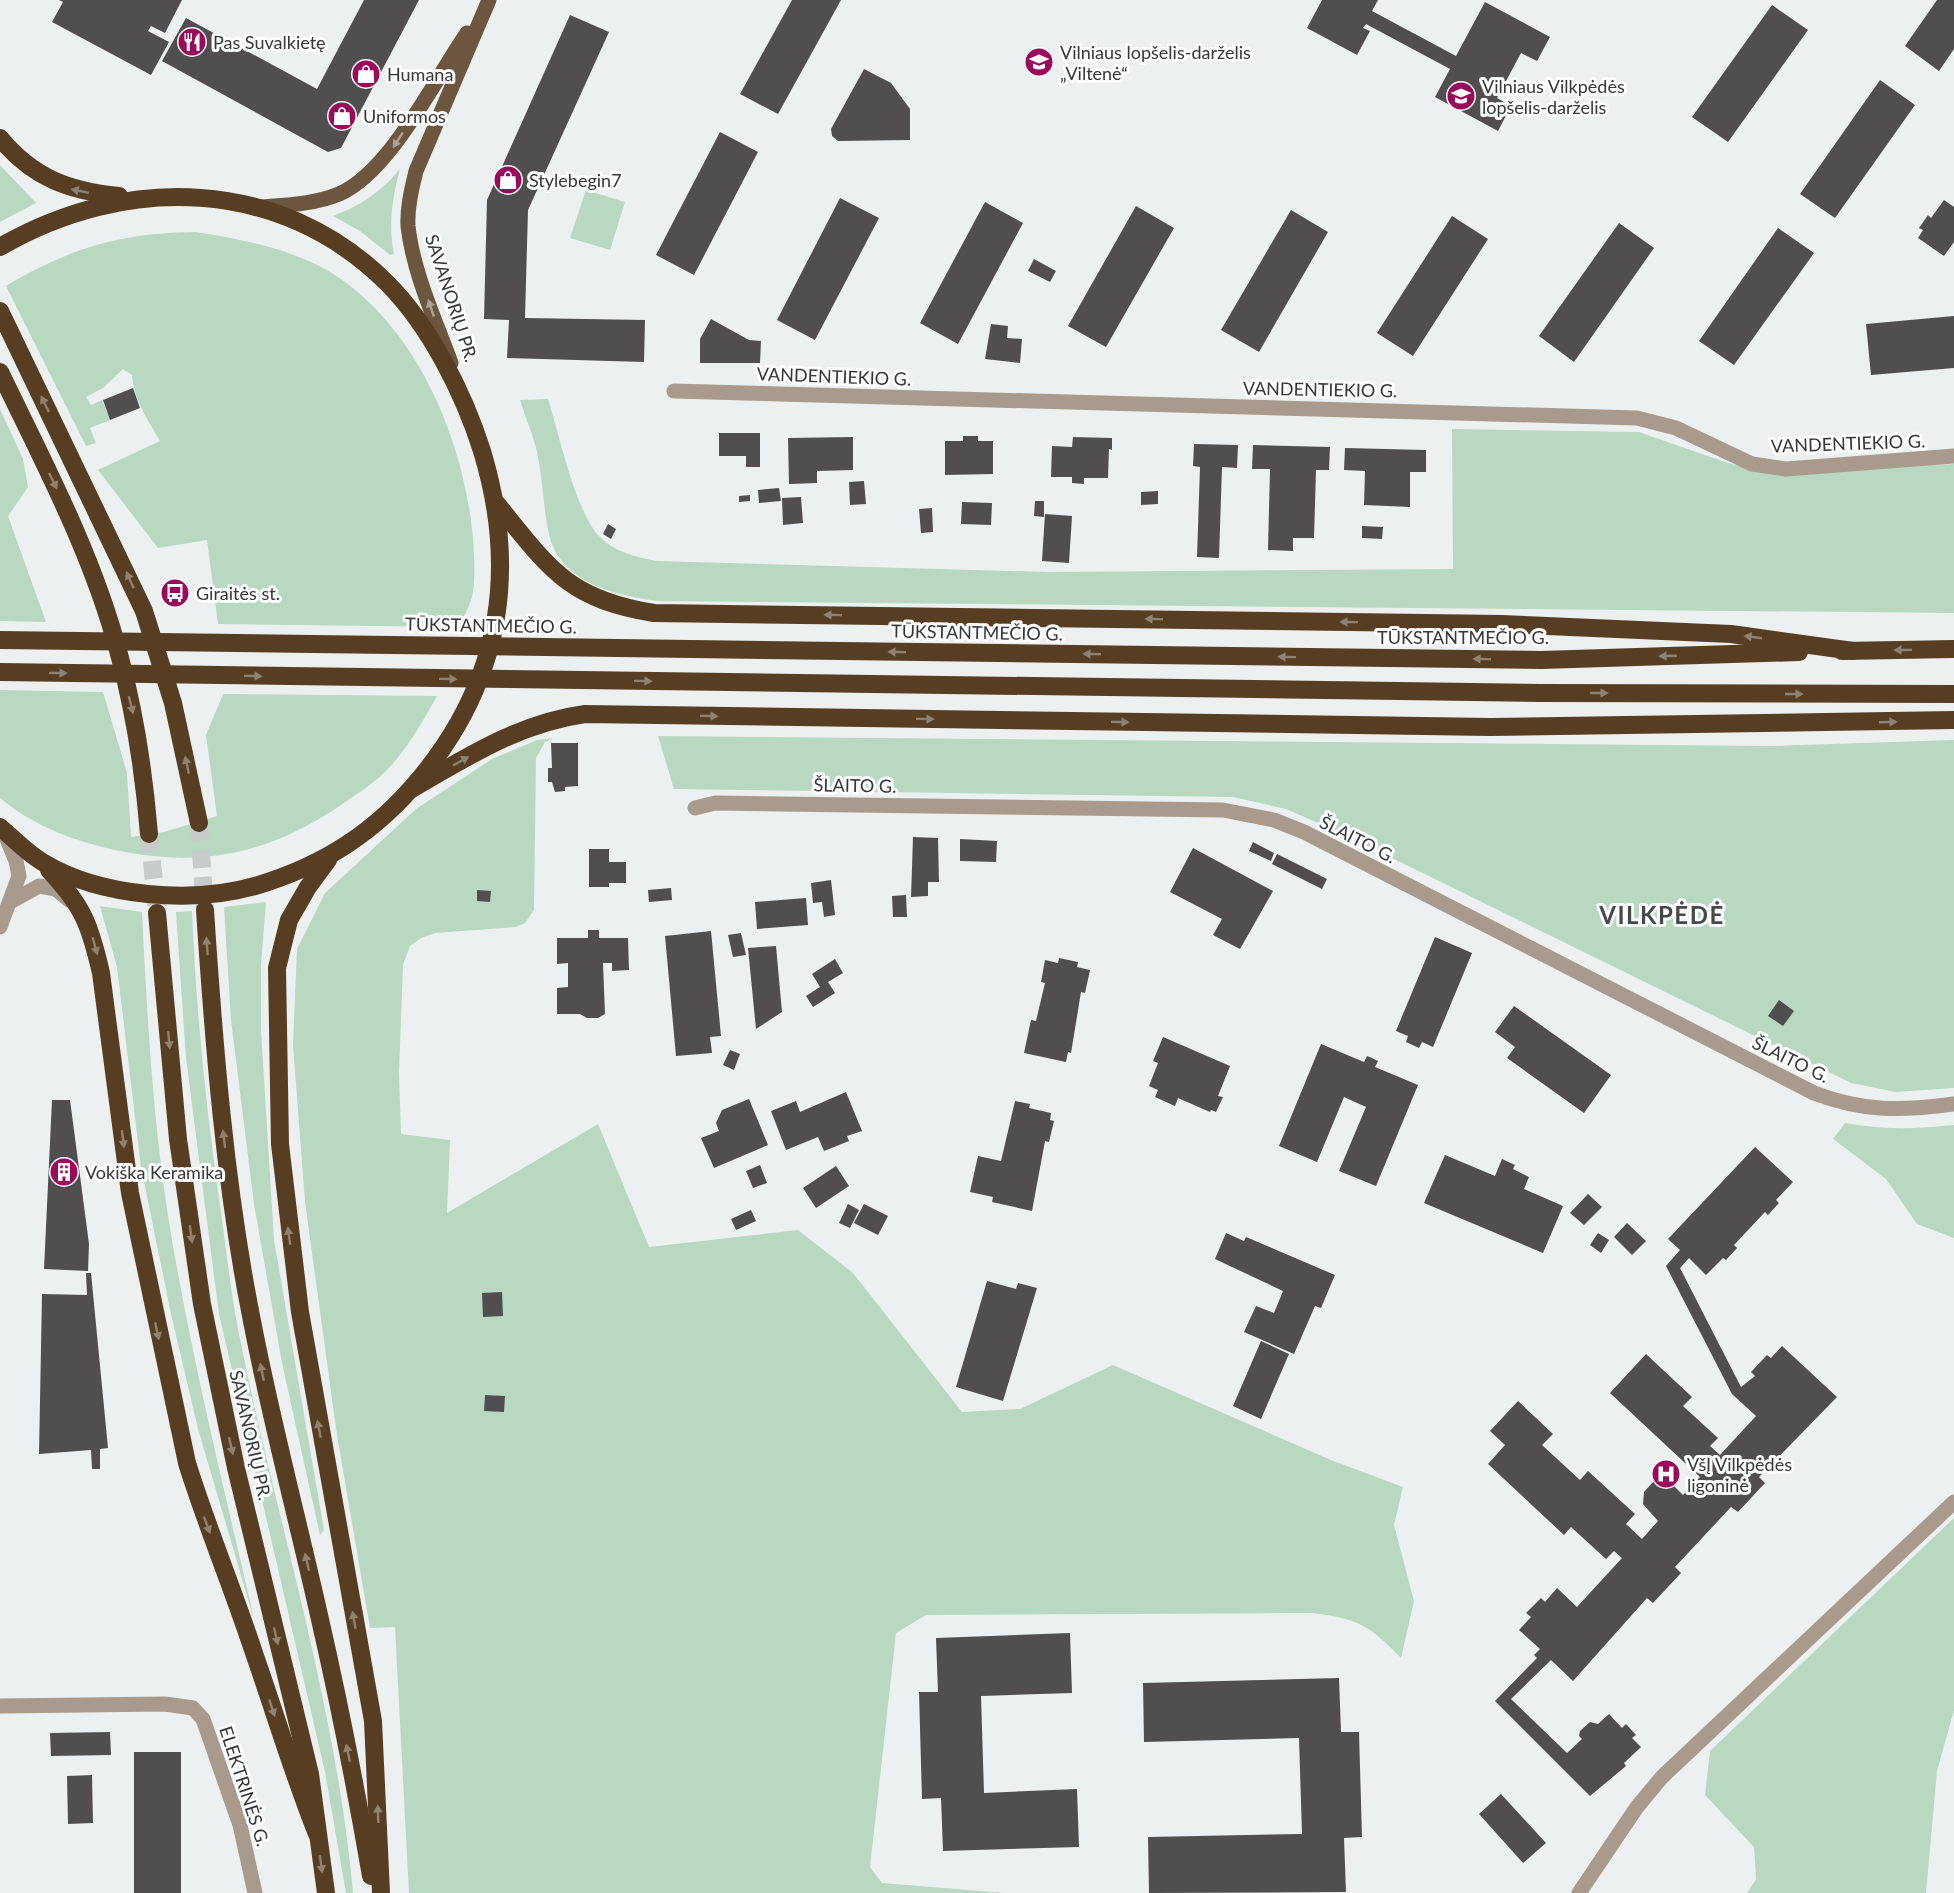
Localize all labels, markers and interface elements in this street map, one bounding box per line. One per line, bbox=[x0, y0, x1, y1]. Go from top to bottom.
restaurant icon: Pas Suvalkietę bbox=[176, 26, 208, 58]
place label: Pas Suvalkietę bbox=[213, 31, 326, 53]
place label: Vilniaus lopšelis-darželis „Viltenė“ bbox=[1060, 41, 1251, 84]
school or university icon: Vilniaus lopšelis-darželis „Viltenė“ bbox=[1023, 46, 1055, 78]
shop icon: Humana bbox=[350, 58, 382, 90]
place label: Humana bbox=[387, 63, 453, 85]
place label: Vilniaus Vilkpėdės lopšelis-darželis bbox=[1482, 75, 1625, 118]
school or university icon: Vilniaus Vilkpėdės lopšelis-darželis bbox=[1445, 80, 1477, 112]
shop icon: Uniformos bbox=[326, 100, 358, 132]
place label: Uniformos bbox=[363, 105, 446, 127]
one-way arrow bbox=[393, 132, 404, 148]
shop icon: Stylebegin7 bbox=[492, 164, 524, 196]
place label: Stylebegin7 bbox=[529, 169, 622, 191]
one-way arrow bbox=[71, 186, 90, 195]
street label: SAVANORIŲ PR. bbox=[421, 231, 483, 365]
one-way arrow bbox=[426, 299, 436, 317]
street label: VANDENTIEKIO G. bbox=[756, 362, 912, 390]
street label: VANDENTIEKIO G. bbox=[1243, 377, 1397, 401]
one-way arrow bbox=[40, 395, 50, 412]
street label: VANDENTIEKIO G. bbox=[1770, 429, 1926, 457]
one-way arrow bbox=[48, 473, 58, 490]
one-way arrow bbox=[125, 570, 135, 588]
bus stop icon: Giraitės st. bbox=[159, 577, 191, 609]
place label: Giraitės st. bbox=[196, 582, 280, 604]
one-way arrow bbox=[823, 610, 842, 619]
street label: TŪKSTANTMEČIO G. bbox=[405, 613, 577, 637]
one-way arrow bbox=[1144, 614, 1163, 624]
one-way arrow bbox=[1339, 617, 1358, 627]
street label: TŪKSTANTMEČIO G. bbox=[891, 620, 1063, 644]
street label: TŪKSTANTMEČIO G. bbox=[1377, 626, 1549, 648]
one-way arrow bbox=[1744, 632, 1763, 642]
one-way arrow bbox=[1894, 645, 1913, 655]
one-way arrow bbox=[888, 647, 907, 657]
one-way arrow bbox=[1083, 649, 1102, 659]
one-way arrow bbox=[1659, 651, 1678, 660]
one-way arrow bbox=[1278, 652, 1297, 662]
one-way arrow bbox=[1473, 655, 1492, 664]
one-way arrow bbox=[49, 668, 68, 678]
one-way arrow bbox=[244, 671, 263, 681]
one-way arrow bbox=[439, 674, 458, 683]
one-way arrow bbox=[634, 676, 653, 686]
one-way arrow bbox=[1589, 688, 1608, 698]
one-way arrow bbox=[1784, 689, 1803, 699]
one-way arrow bbox=[127, 695, 137, 714]
one-way arrow bbox=[699, 711, 718, 721]
one-way arrow bbox=[915, 715, 934, 724]
one-way arrow bbox=[1110, 717, 1129, 727]
one-way arrow bbox=[1878, 718, 1897, 727]
one-way arrow bbox=[182, 756, 192, 775]
one-way arrow bbox=[453, 756, 470, 766]
street label: ŠLAITO G. bbox=[813, 773, 897, 797]
street label: ŠLAITO G. bbox=[1316, 810, 1400, 868]
district label: VILKPĖDĖ bbox=[1598, 900, 1725, 929]
one-way arrow bbox=[90, 937, 100, 955]
one-way arrow bbox=[203, 937, 212, 956]
one-way arrow bbox=[164, 1031, 174, 1050]
street label: ŠLAITO G. bbox=[1749, 1031, 1833, 1087]
one-way arrow bbox=[118, 1129, 127, 1148]
one-way arrow bbox=[219, 1129, 229, 1148]
building icon: Vokiška Keramika bbox=[48, 1156, 80, 1188]
place label: Vokiška Keramika bbox=[85, 1161, 223, 1183]
one-way arrow bbox=[187, 1225, 196, 1244]
one-way arrow bbox=[285, 1226, 294, 1245]
one-way arrow bbox=[153, 1321, 162, 1340]
one-way arrow bbox=[257, 1363, 267, 1382]
street label: SAVANORIŲ PR. bbox=[225, 1368, 277, 1502]
one-way arrow bbox=[314, 1419, 323, 1438]
one-way arrow bbox=[227, 1437, 237, 1455]
place label: VšĮ Vilkpėdės ligoninė bbox=[1687, 1453, 1792, 1496]
hospital icon: VšĮ Vilkpėdės ligoninė bbox=[1650, 1458, 1682, 1490]
one-way arrow bbox=[202, 1516, 212, 1534]
one-way arrow bbox=[301, 1553, 311, 1571]
one-way arrow bbox=[349, 1611, 358, 1630]
one-way arrow bbox=[272, 1627, 282, 1645]
one-way arrow bbox=[268, 1699, 278, 1717]
street label: ELEKTRINĖS G. bbox=[215, 1723, 275, 1849]
one-way arrow bbox=[343, 1743, 353, 1762]
one-way arrow bbox=[373, 1804, 383, 1823]
one-way arrow bbox=[317, 1854, 326, 1873]

